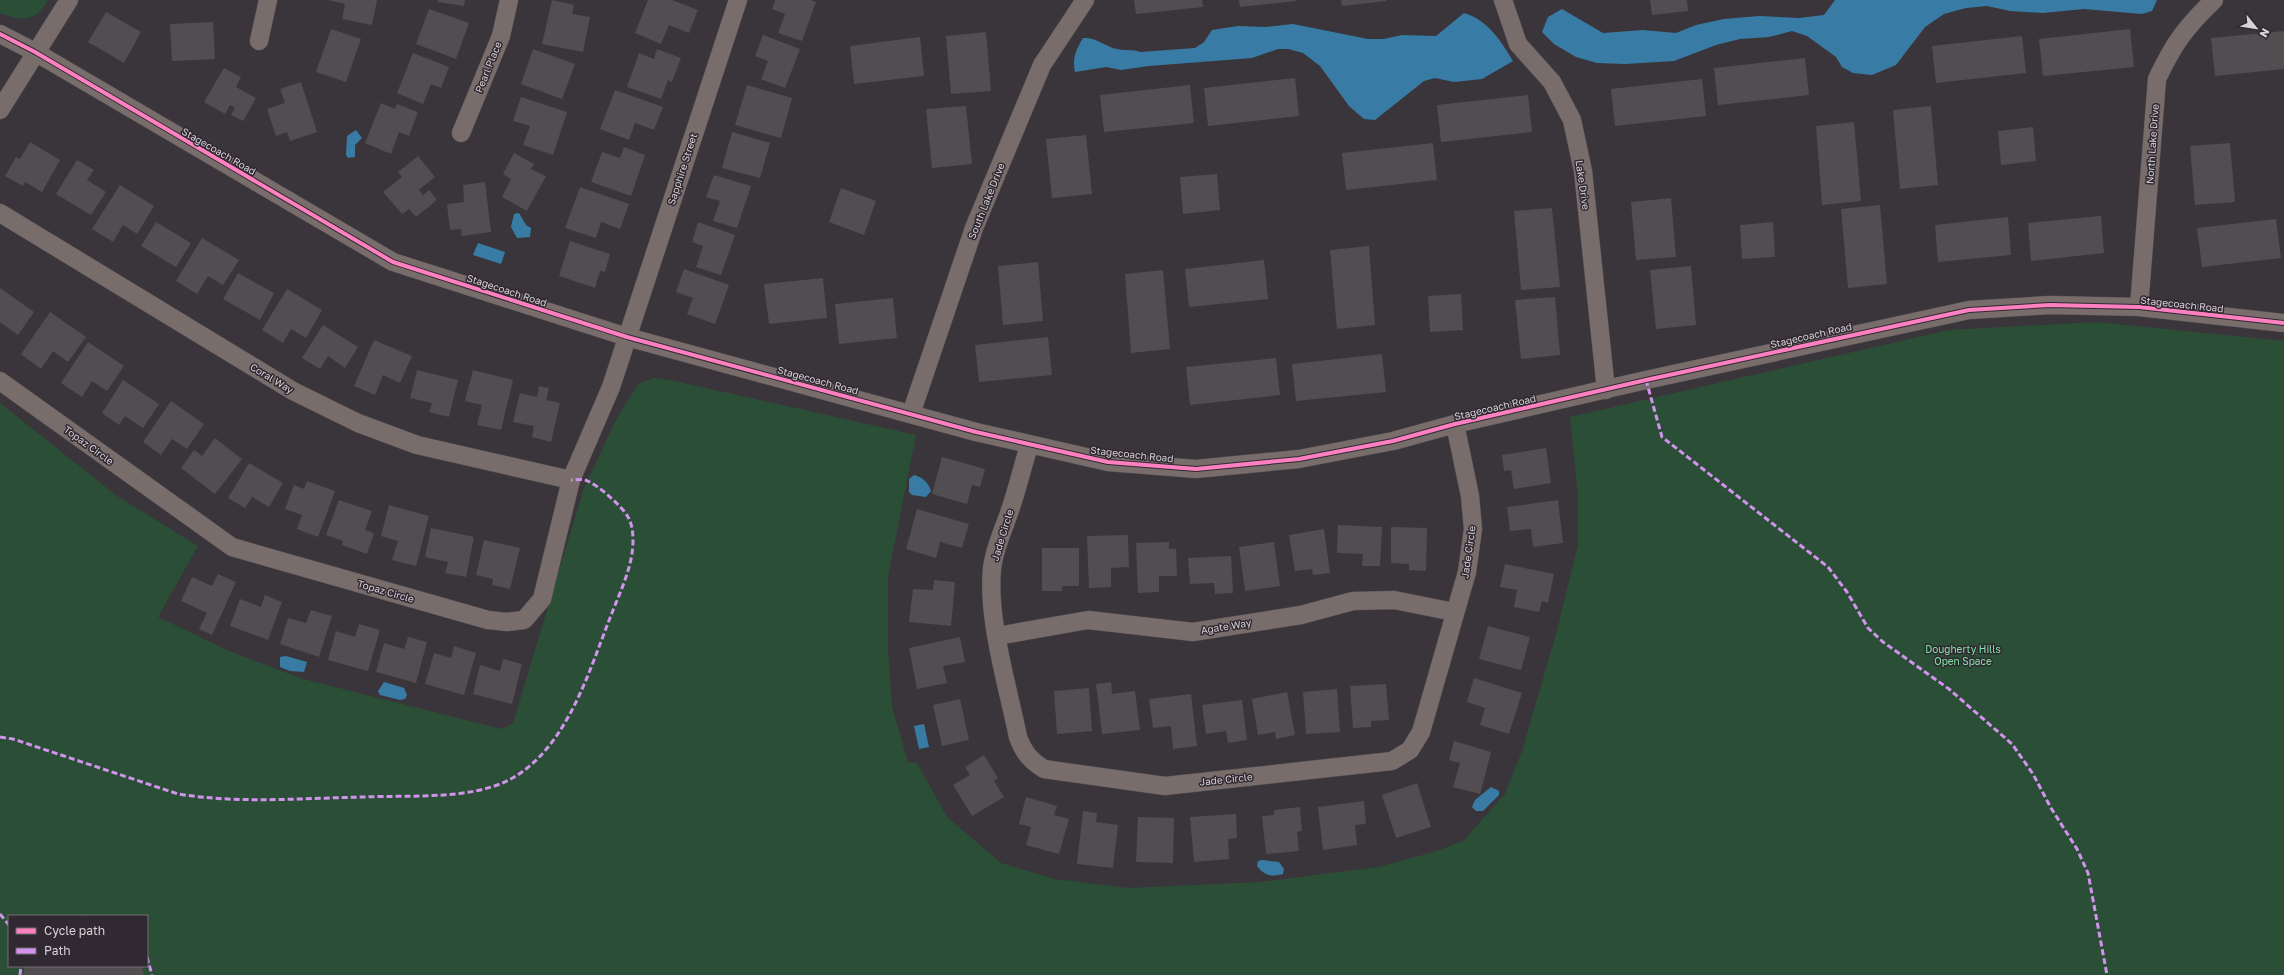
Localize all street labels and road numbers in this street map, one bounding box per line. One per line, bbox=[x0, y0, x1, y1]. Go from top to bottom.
street label: Pearl Place bbox=[472, 39, 504, 94]
street label: North Lake Drive bbox=[2143, 103, 2161, 184]
street label: Stagecoach Road bbox=[180, 125, 258, 177]
street label: Sapphire Street bbox=[665, 132, 699, 206]
street label: Lake Drive bbox=[1574, 159, 1592, 211]
street label: South Lake Drive bbox=[965, 161, 1007, 241]
street label: Stagecoach Road bbox=[465, 271, 549, 309]
street label: Stagecoach Road bbox=[2140, 294, 2224, 314]
street label: Stagecoach Road bbox=[1769, 320, 1853, 350]
street label: Coral Way bbox=[248, 360, 296, 396]
street label: Stagecoach Road bbox=[776, 363, 860, 397]
street label: Stagecoach Road bbox=[1453, 392, 1537, 422]
street label: Topaz Circle bbox=[62, 423, 116, 467]
street label: Stagecoach Road bbox=[1090, 444, 1174, 464]
street label: Jade Circle bbox=[988, 508, 1016, 562]
street label: Jade Circle bbox=[1458, 525, 1478, 579]
street label: Topaz Circle bbox=[356, 577, 416, 605]
street label: Agate Way bbox=[1200, 616, 1252, 636]
street label: Jade Circle bbox=[1199, 770, 1253, 788]

